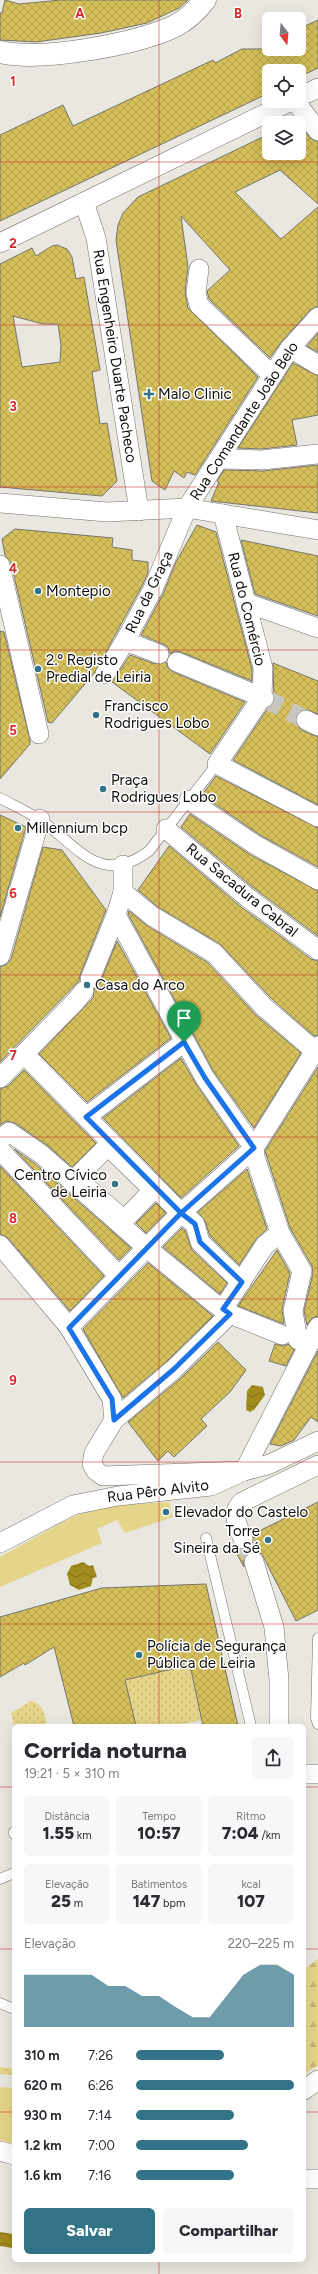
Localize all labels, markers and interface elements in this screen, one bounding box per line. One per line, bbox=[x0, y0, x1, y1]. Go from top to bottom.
text: A bbox=[75, 6, 85, 21]
text: B bbox=[234, 6, 242, 21]
north arrow bbox=[262, 12, 306, 56]
map controls bbox=[262, 12, 306, 160]
button: locate bbox=[262, 64, 306, 108]
text: 1 bbox=[10, 74, 16, 89]
button: layers bbox=[262, 116, 306, 160]
text: 2 bbox=[9, 236, 17, 251]
street label: Rua Engenheiro Duarte Pacheco bbox=[89, 248, 141, 464]
street label: Rua Comandante João Belo bbox=[186, 338, 302, 504]
place label: Malo Clinic bbox=[158, 385, 232, 403]
marker: Malo Clinic bbox=[143, 388, 155, 400]
text: 3 bbox=[9, 399, 17, 414]
street label: Rua da Graça bbox=[121, 548, 177, 636]
street label: Rua do Comércio bbox=[224, 550, 270, 668]
text: 4 bbox=[9, 561, 17, 576]
place label: Montepio bbox=[46, 582, 111, 600]
marker: Montepio bbox=[33, 586, 43, 596]
place label: 2.º Registo Predial de Leiria bbox=[46, 651, 151, 686]
marker: 2.º Registo Predial de Leiria bbox=[33, 664, 43, 674]
place label: Francisco Rodrigues Lobo bbox=[104, 697, 210, 732]
marker: Francisco Rodrigues Lobo bbox=[91, 710, 101, 720]
text: 5 bbox=[9, 723, 17, 738]
place label: Praça Rodrigues Lobo bbox=[111, 771, 217, 806]
marker: Praça Rodrigues Lobo bbox=[98, 784, 108, 794]
place label: Millennium bcp bbox=[26, 819, 128, 837]
marker: Millennium bcp bbox=[13, 823, 23, 833]
street label: Rua Sacadura Cabral bbox=[182, 839, 302, 941]
text: 6 bbox=[9, 886, 17, 901]
place label: Casa do Arco bbox=[95, 976, 185, 994]
marker: Casa do Arco bbox=[82, 980, 92, 990]
pin bbox=[167, 1001, 201, 1042]
icon: arrive bbox=[173, 1007, 195, 1029]
text: 7 bbox=[9, 1048, 17, 1063]
place label: Centro Cívico de Leiria bbox=[14, 1166, 107, 1201]
marker: Centro Cívico de Leiria bbox=[110, 1179, 120, 1189]
text: 8 bbox=[9, 1211, 17, 1226]
text: 9 bbox=[9, 1373, 17, 1388]
street label: Rua Pêro Alvito bbox=[106, 1476, 210, 1506]
place label: Elevador do Castelo bbox=[174, 1503, 308, 1521]
marker: Elevador do Castelo bbox=[161, 1507, 171, 1517]
place label: Torre Sineira da Sé bbox=[173, 1522, 260, 1557]
marker: Torre Sineira da Sé bbox=[263, 1535, 273, 1545]
place label: Polícia de Segurança Pública de Leiria bbox=[147, 1637, 286, 1672]
marker: Polícia de Segurança Pública de Leiria bbox=[134, 1650, 144, 1660]
text: Corrida noturna bbox=[24, 1737, 187, 1764]
button: share bbox=[252, 1737, 294, 1779]
text: 19:21 · 5 × 310 m bbox=[24, 1766, 119, 1781]
text: Distância bbox=[44, 1810, 90, 1823]
text: Tempo bbox=[142, 1810, 176, 1823]
text: Ritmo bbox=[236, 1810, 266, 1823]
text: 1.55 bbox=[42, 1823, 74, 1843]
text: 10:57 bbox=[137, 1823, 181, 1843]
text: 7:04 bbox=[222, 1823, 259, 1843]
text: km bbox=[74, 1829, 92, 1842]
text: /km bbox=[259, 1829, 280, 1842]
text: Elevação bbox=[45, 1878, 89, 1891]
text: Batimentos bbox=[131, 1878, 187, 1891]
text: kcal bbox=[241, 1878, 261, 1891]
text: 25 bbox=[51, 1891, 71, 1911]
text: 147 bbox=[133, 1891, 160, 1911]
text: 107 bbox=[237, 1891, 265, 1911]
text: m bbox=[71, 1897, 83, 1910]
text: bpm bbox=[160, 1897, 185, 1910]
text: Elevação bbox=[24, 1936, 76, 1951]
text: 220–225 m bbox=[228, 1936, 294, 1951]
text: 310 m bbox=[24, 2048, 60, 2063]
text: 7:26 bbox=[88, 2048, 113, 2063]
text: 620 m bbox=[24, 2078, 62, 2093]
text: 6:26 bbox=[88, 2078, 113, 2093]
text: 930 m bbox=[24, 2108, 62, 2123]
text: 7:14 bbox=[88, 2108, 112, 2123]
text: 1.2 km bbox=[24, 2138, 62, 2153]
text: 7:00 bbox=[88, 2138, 115, 2153]
text: 1.6 km bbox=[24, 2168, 62, 2183]
text: 7:16 bbox=[88, 2168, 111, 2183]
button: Salvar bbox=[24, 2208, 155, 2254]
button: Compartilhar bbox=[163, 2208, 294, 2254]

